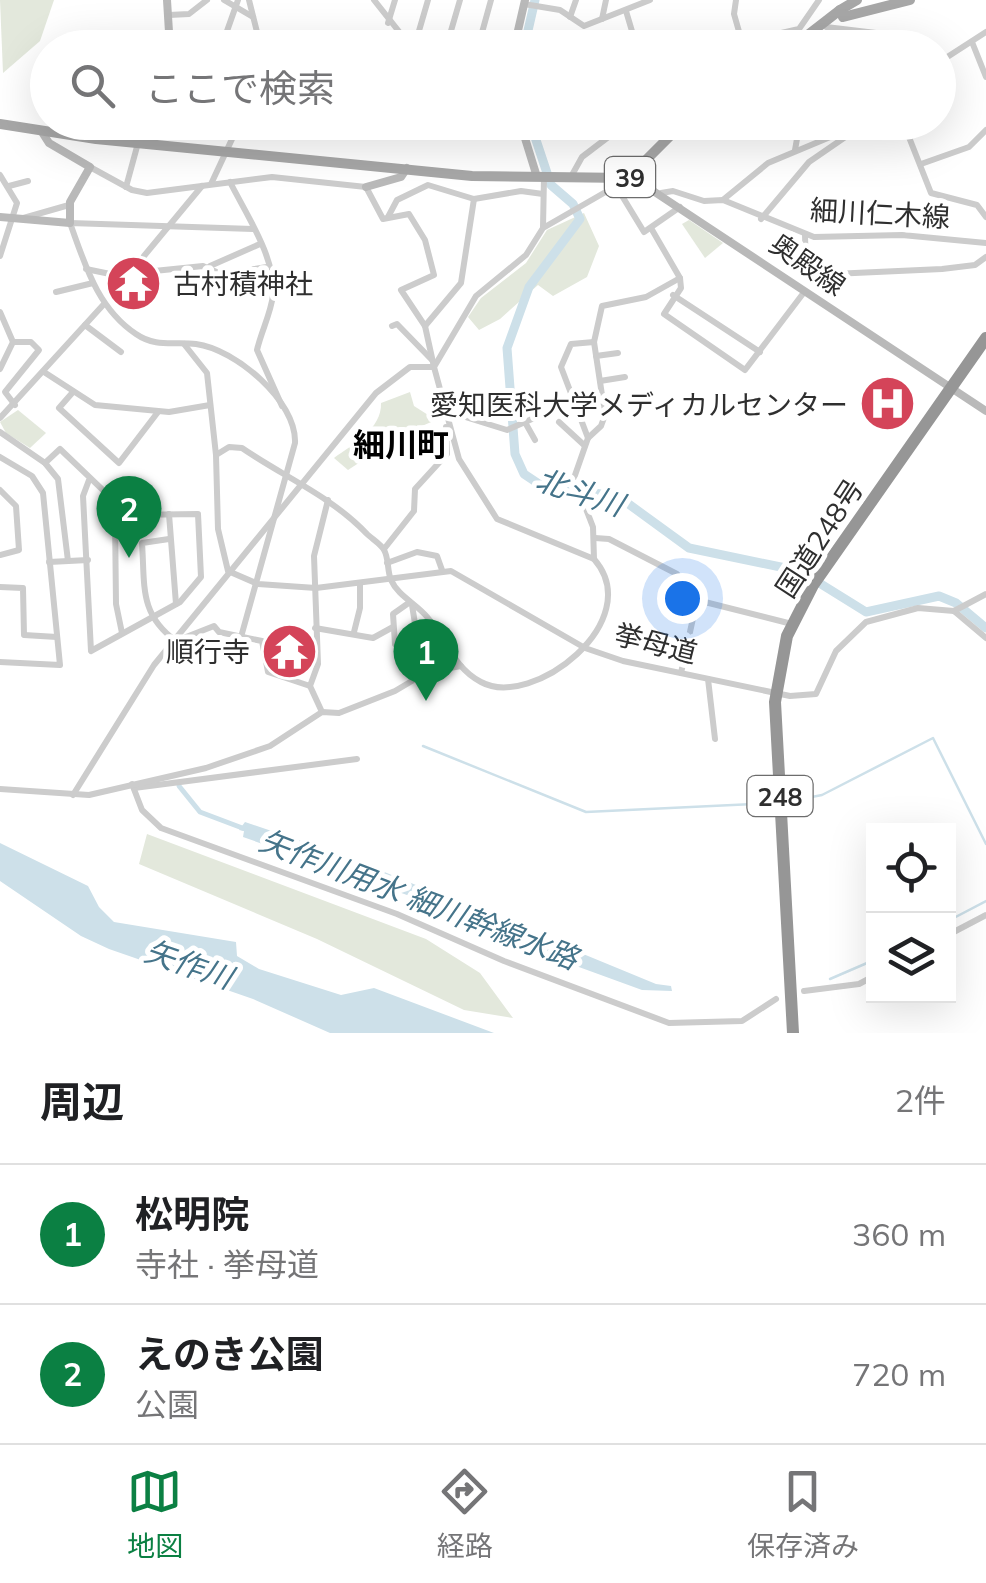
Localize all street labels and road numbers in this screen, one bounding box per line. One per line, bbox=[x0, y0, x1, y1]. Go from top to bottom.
road number: 39 bbox=[605, 157, 655, 197]
street label: 細川仁木線 bbox=[809, 192, 951, 234]
street label: 奥殿線 bbox=[764, 226, 852, 302]
street label: 国道248号 bbox=[768, 472, 870, 604]
street label: 挙母道 bbox=[611, 616, 701, 670]
road number: 248 bbox=[748, 776, 812, 816]

